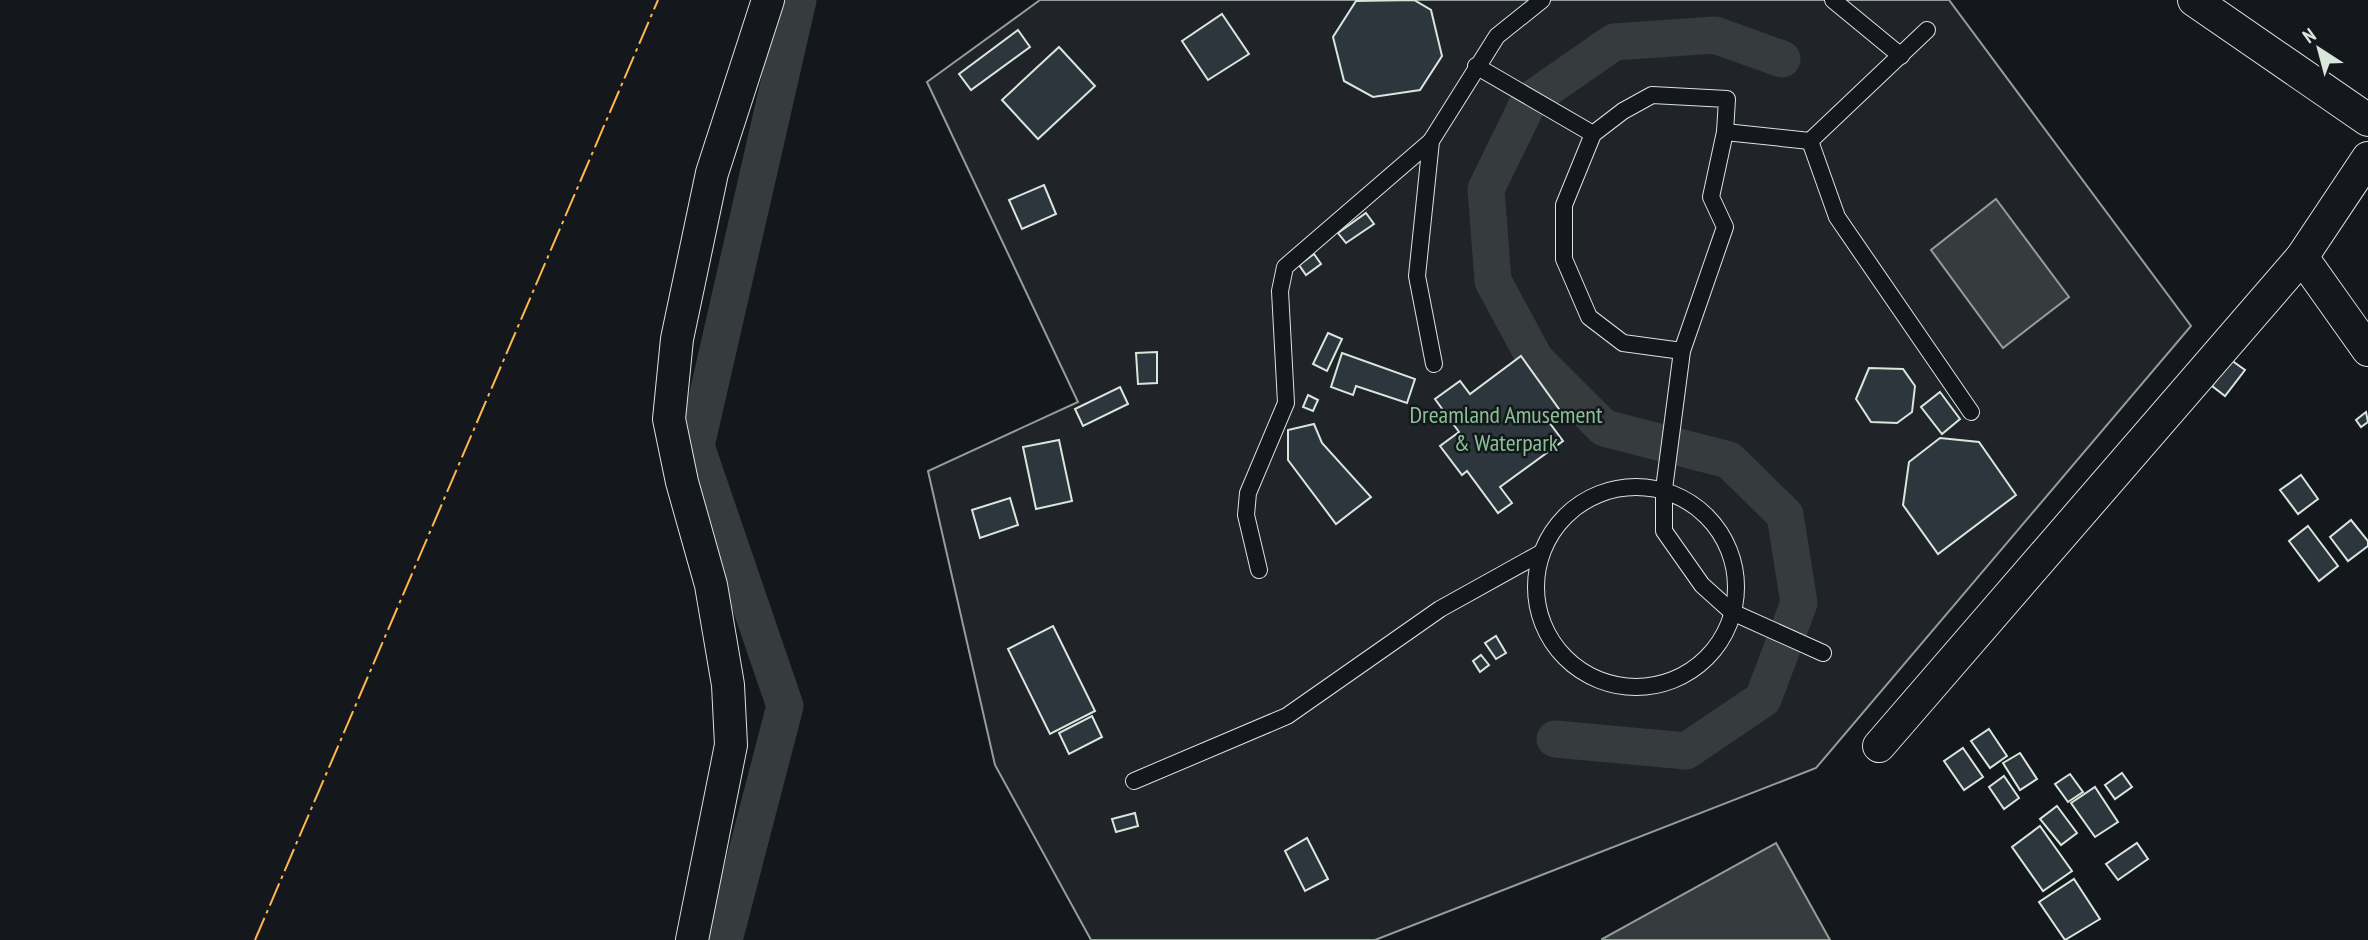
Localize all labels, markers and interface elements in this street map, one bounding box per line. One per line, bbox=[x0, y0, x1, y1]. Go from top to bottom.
north arrow bbox=[2284, 14, 2354, 84]
text: N bbox=[2298, 23, 2320, 48]
park label: Dreamland Amusement & Waterpark bbox=[1410, 399, 1603, 458]

